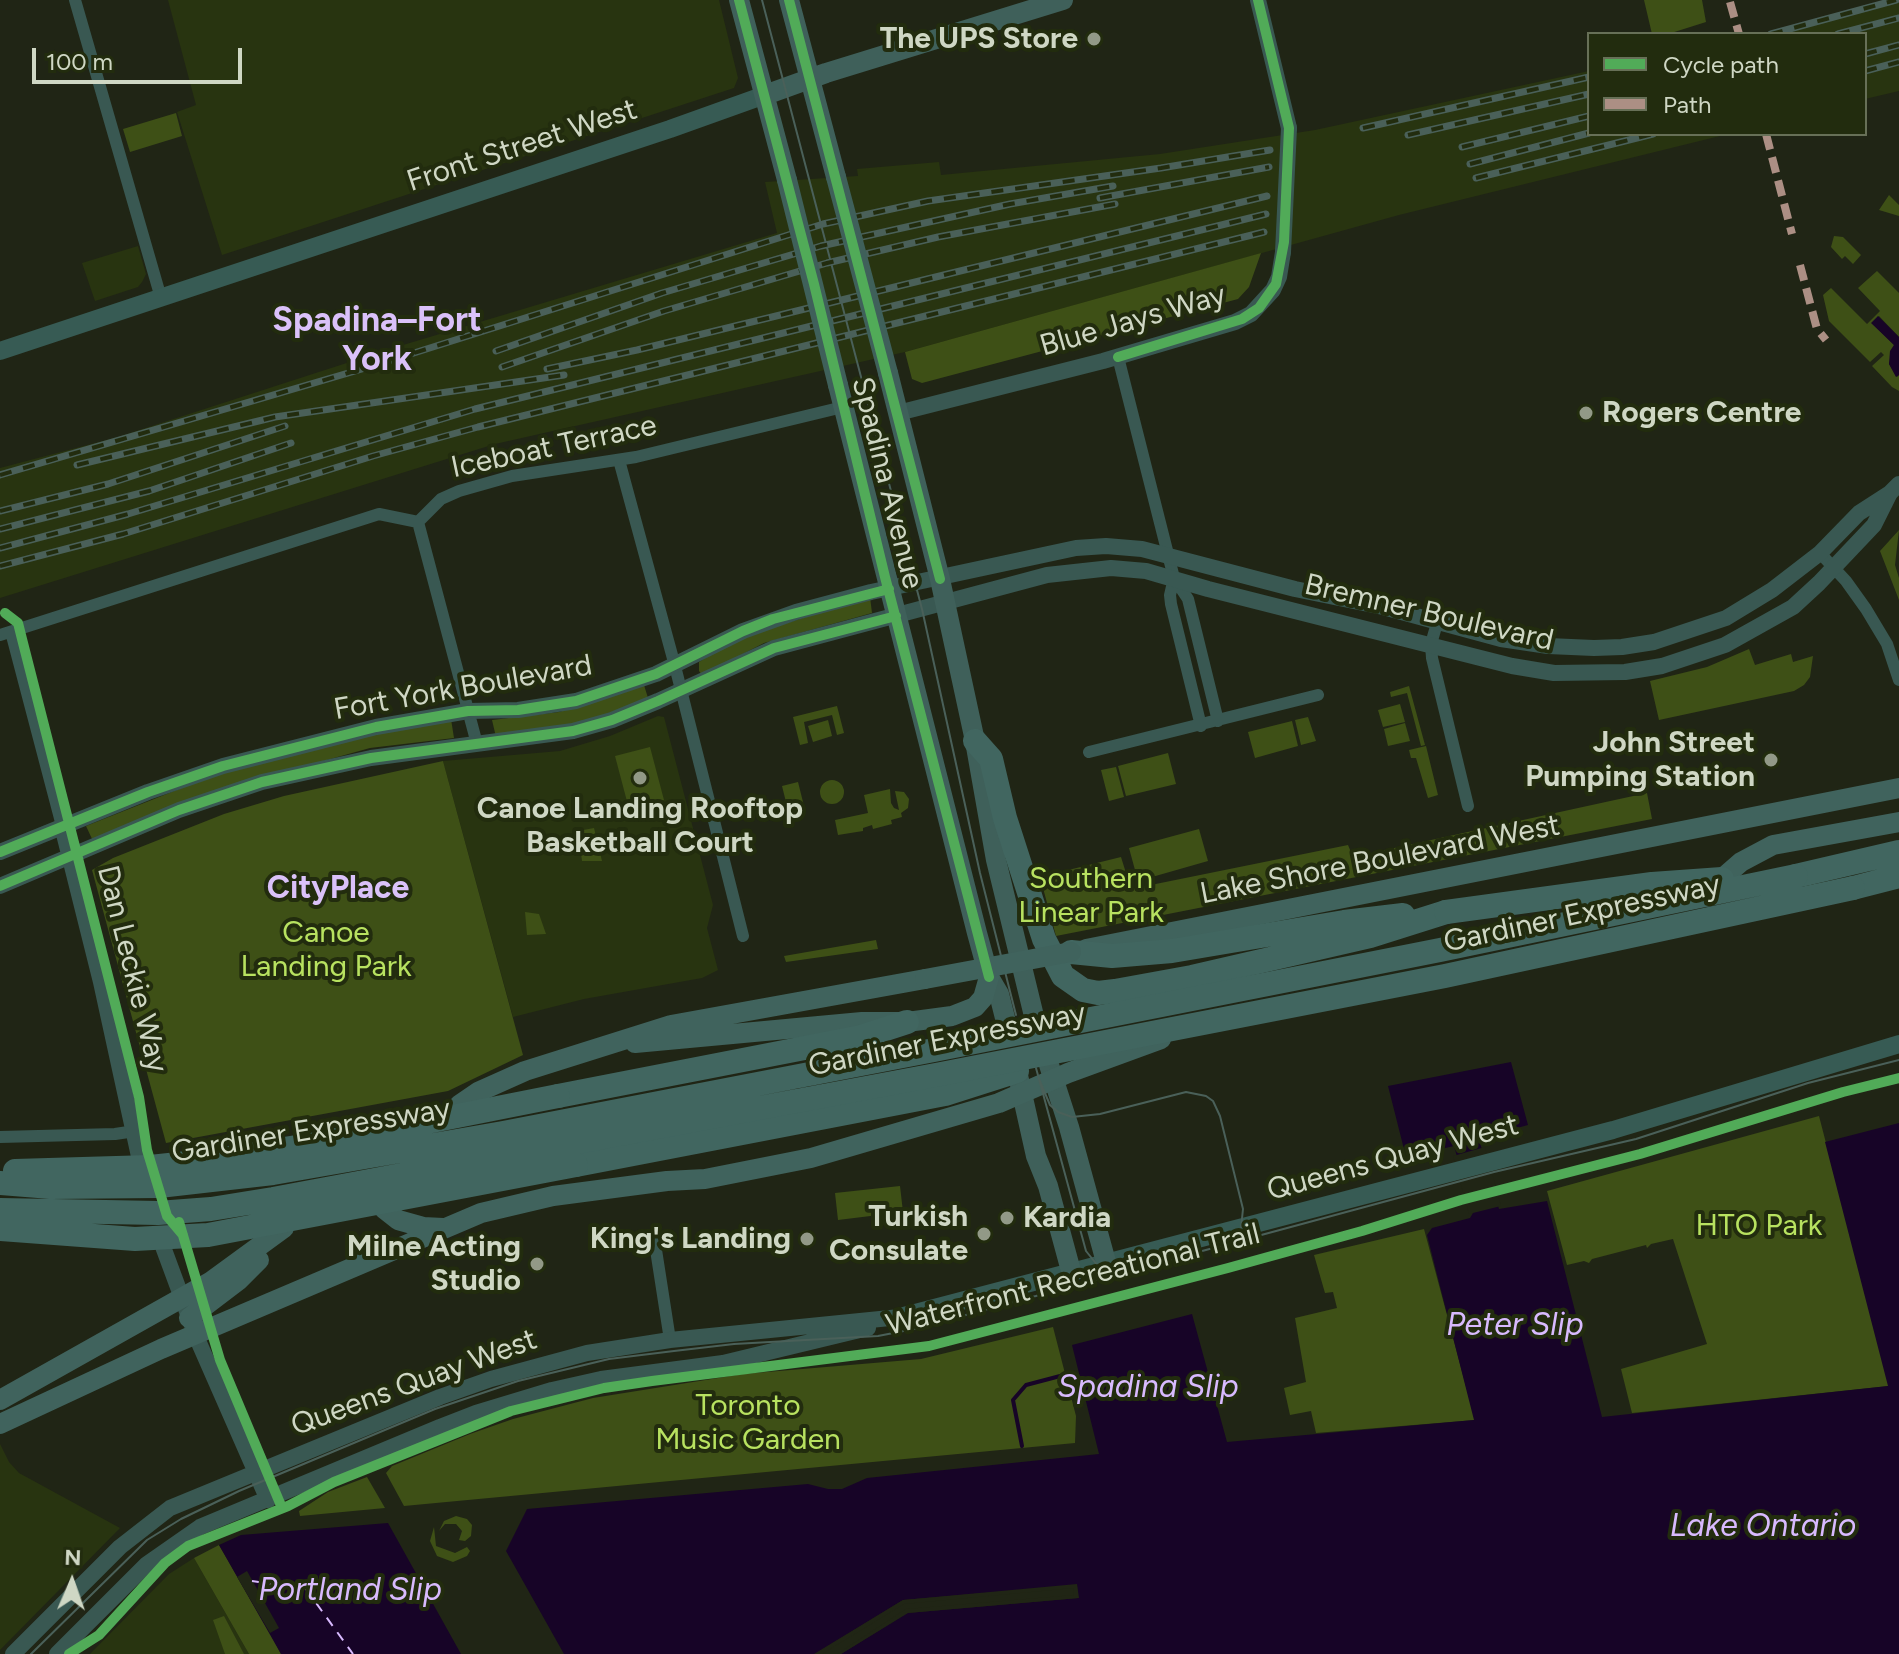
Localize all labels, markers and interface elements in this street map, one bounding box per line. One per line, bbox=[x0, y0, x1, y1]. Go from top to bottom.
place label: The UPS Store bbox=[880, 21, 1078, 57]
marker: The UPS Store bbox=[1085, 30, 1103, 48]
scale bar bbox=[36, 32, 246, 82]
legend bbox=[1587, 32, 1867, 136]
text: 100 m bbox=[46, 47, 113, 76]
text: Cycle path bbox=[1663, 50, 1779, 79]
text: Path bbox=[1663, 90, 1711, 119]
street label: Front Street West bbox=[402, 92, 642, 200]
street label: Blue Jays Way bbox=[1036, 277, 1230, 365]
district label: Spadina–Fort York bbox=[272, 301, 482, 380]
street label: Spadina Avenue bbox=[843, 373, 931, 593]
place label: Rogers Centre bbox=[1602, 395, 1801, 431]
marker: Rogers Centre bbox=[1577, 404, 1595, 422]
street label: Iceboat Terrace bbox=[448, 408, 660, 486]
street label: Bremner Boulevard bbox=[1301, 567, 1557, 659]
street label: Fort York Boulevard bbox=[331, 648, 595, 728]
place label: John Street Pumping Station bbox=[1525, 725, 1755, 796]
marker: John Street Pumping Station bbox=[1762, 751, 1780, 769]
marker: Canoe Landing Rooftop Basketball Court bbox=[631, 769, 649, 787]
place label: Canoe Landing Rooftop Basketball Court bbox=[477, 791, 803, 862]
street label: Lake Shore Boulevard West bbox=[1197, 807, 1563, 913]
park label: Southern Linear Park bbox=[1018, 861, 1164, 932]
street label: Dan Leckie Way bbox=[89, 862, 175, 1076]
street label: Gardiner Expressway bbox=[1440, 867, 1724, 961]
district label: CityPlace bbox=[267, 870, 409, 908]
park label: Canoe Landing Park bbox=[241, 915, 411, 986]
street label: Gardiner Expressway bbox=[805, 995, 1089, 1085]
street label: Gardiner Expressway bbox=[169, 1091, 453, 1171]
street label: Queens Quay West bbox=[1263, 1107, 1523, 1209]
place label: Turkish Consulate bbox=[829, 1199, 968, 1270]
place label: Kardia bbox=[1023, 1200, 1111, 1236]
park label: HTO Park bbox=[1696, 1208, 1822, 1244]
marker: Kardia bbox=[998, 1209, 1016, 1227]
street label: Waterfront Recreational Trail bbox=[882, 1216, 1264, 1344]
place label: King's Landing bbox=[590, 1221, 791, 1257]
marker: Turkish Consulate bbox=[975, 1225, 993, 1243]
place label: Milne Acting Studio bbox=[347, 1229, 521, 1300]
marker: King's Landing bbox=[798, 1230, 816, 1248]
marker: Milne Acting Studio bbox=[528, 1255, 546, 1273]
water label: Peter Slip bbox=[1446, 1307, 1584, 1345]
street label: Queens Quay West bbox=[286, 1322, 542, 1444]
water label: Spadina Slip bbox=[1057, 1369, 1239, 1407]
park label: Toronto Music Garden bbox=[655, 1388, 841, 1458]
water label: Lake Ontario bbox=[1670, 1508, 1856, 1546]
north arrow bbox=[32, 1542, 112, 1622]
text: N bbox=[64, 1544, 82, 1571]
water label: Portland Slip bbox=[258, 1572, 442, 1610]

